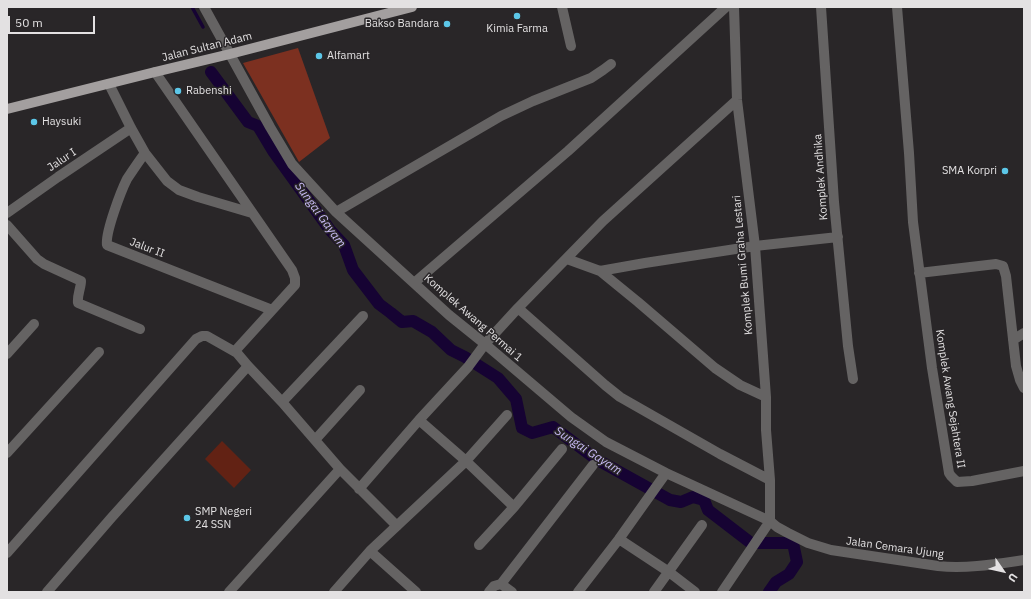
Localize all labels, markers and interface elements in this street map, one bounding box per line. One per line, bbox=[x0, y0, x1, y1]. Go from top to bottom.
scale bar bbox=[10, 8, 97, 34]
marker: Kimia Farma bbox=[512, 11, 522, 21]
text: 50 m bbox=[15, 15, 43, 30]
place label: Bakso Bandara bbox=[365, 17, 439, 31]
marker: Bakso Bandara bbox=[442, 19, 452, 29]
place label: Kimia Farma bbox=[486, 22, 548, 36]
street label: Jalan Sultan Adam bbox=[161, 29, 253, 65]
place label: Alfamart bbox=[327, 49, 370, 63]
marker: Alfamart bbox=[314, 51, 324, 61]
place label: Rabenshi bbox=[186, 84, 232, 98]
marker: Rabenshi bbox=[173, 86, 183, 96]
place label: Haysuki bbox=[42, 115, 81, 129]
marker: Haysuki bbox=[29, 117, 39, 127]
street label: Komplek Andhika bbox=[811, 133, 831, 221]
street label: Jalur I bbox=[45, 146, 79, 174]
place label: SMA Korpri bbox=[942, 164, 997, 178]
marker: SMA Korpri bbox=[1000, 166, 1010, 176]
water label: Sungai Gayam bbox=[291, 180, 349, 250]
street label: Komplek Bumi Graha Lestari bbox=[730, 195, 756, 335]
street label: Jalur II bbox=[128, 235, 166, 261]
street label: Komplek Awang Permai 1 bbox=[421, 272, 525, 364]
street label: Komplek Awang Sejahtera II bbox=[932, 329, 968, 469]
water label: Sungai Gayam bbox=[552, 424, 624, 478]
place label: SMP Negeri 24 SSN bbox=[195, 505, 252, 531]
marker: SMP Negeri 24 SSN bbox=[182, 513, 192, 523]
street label: Jalan Cemara Ujung bbox=[845, 535, 945, 561]
north arrow bbox=[983, 551, 1023, 591]
text: U bbox=[1005, 571, 1021, 585]

